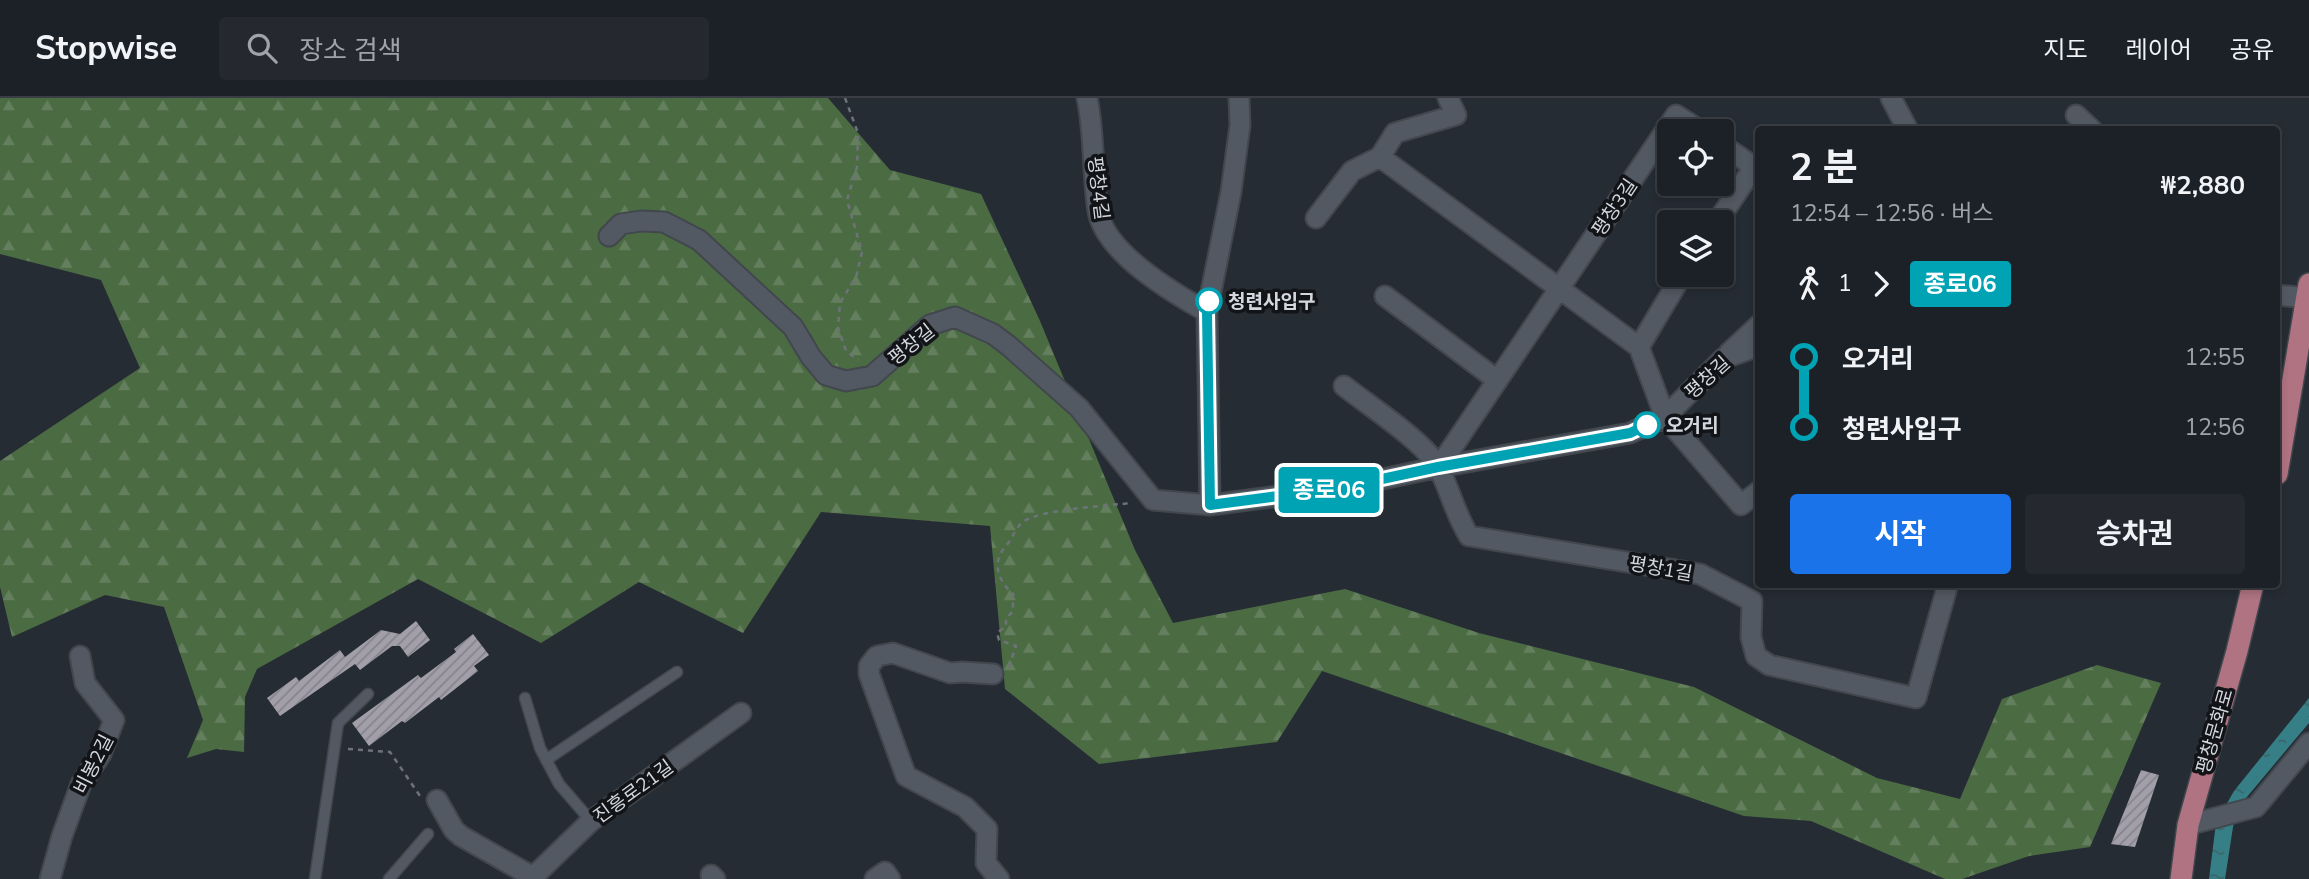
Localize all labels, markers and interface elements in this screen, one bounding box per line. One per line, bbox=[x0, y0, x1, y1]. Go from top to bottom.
search box bbox=[219, 17, 709, 80]
text: Stopwise bbox=[35, 26, 177, 71]
icon: search bbox=[243, 29, 281, 67]
text: 장소 검색 bbox=[299, 33, 402, 68]
text: 지도 bbox=[2043, 34, 2088, 66]
text: 레이어 bbox=[2126, 34, 2192, 66]
text: 공유 bbox=[2230, 34, 2274, 66]
map controls bbox=[1657, 119, 1734, 287]
button: locate bbox=[1657, 119, 1734, 196]
text: 2 분 bbox=[1790, 142, 1858, 193]
street label: 평창4길 bbox=[1081, 155, 1115, 221]
text: ₩2,880 bbox=[2161, 168, 2245, 203]
street label: 평창3길 bbox=[1586, 174, 1643, 241]
text: 12:54 – 12:56 · 버스 bbox=[1790, 198, 1994, 229]
button: layers bbox=[1657, 210, 1734, 287]
icon: walk bbox=[1790, 265, 1828, 303]
icon: forward bbox=[1862, 265, 1900, 303]
text: 1 bbox=[1838, 268, 1852, 299]
text: 종로06 bbox=[1924, 268, 1997, 300]
marker: 청련사입구 bbox=[1196, 288, 1222, 314]
place label: 청련사입구 bbox=[1228, 289, 1315, 315]
street label: 평창길 bbox=[883, 318, 940, 371]
text: 오거리 bbox=[1842, 342, 1914, 377]
text: 12:55 bbox=[2185, 342, 2245, 373]
street label: 평창길 bbox=[1679, 351, 1736, 405]
marker: 오거리 bbox=[1634, 412, 1660, 438]
text: 청련사입구 bbox=[1842, 412, 1962, 447]
text: 12:56 bbox=[2185, 412, 2245, 443]
place label: 오거리 bbox=[1666, 413, 1718, 439]
line badge: 종로06 bbox=[1280, 467, 1378, 513]
text: 종로06 bbox=[1293, 474, 1365, 506]
button: 시작 bbox=[1790, 494, 2011, 574]
button: 승차권 bbox=[2025, 494, 2245, 574]
street label: 평창1길 bbox=[1627, 551, 1695, 587]
street label: 평창문화로 bbox=[2190, 686, 2240, 777]
street label: 비봉2길 bbox=[68, 730, 120, 799]
street label: 진흥로21길 bbox=[588, 754, 679, 830]

